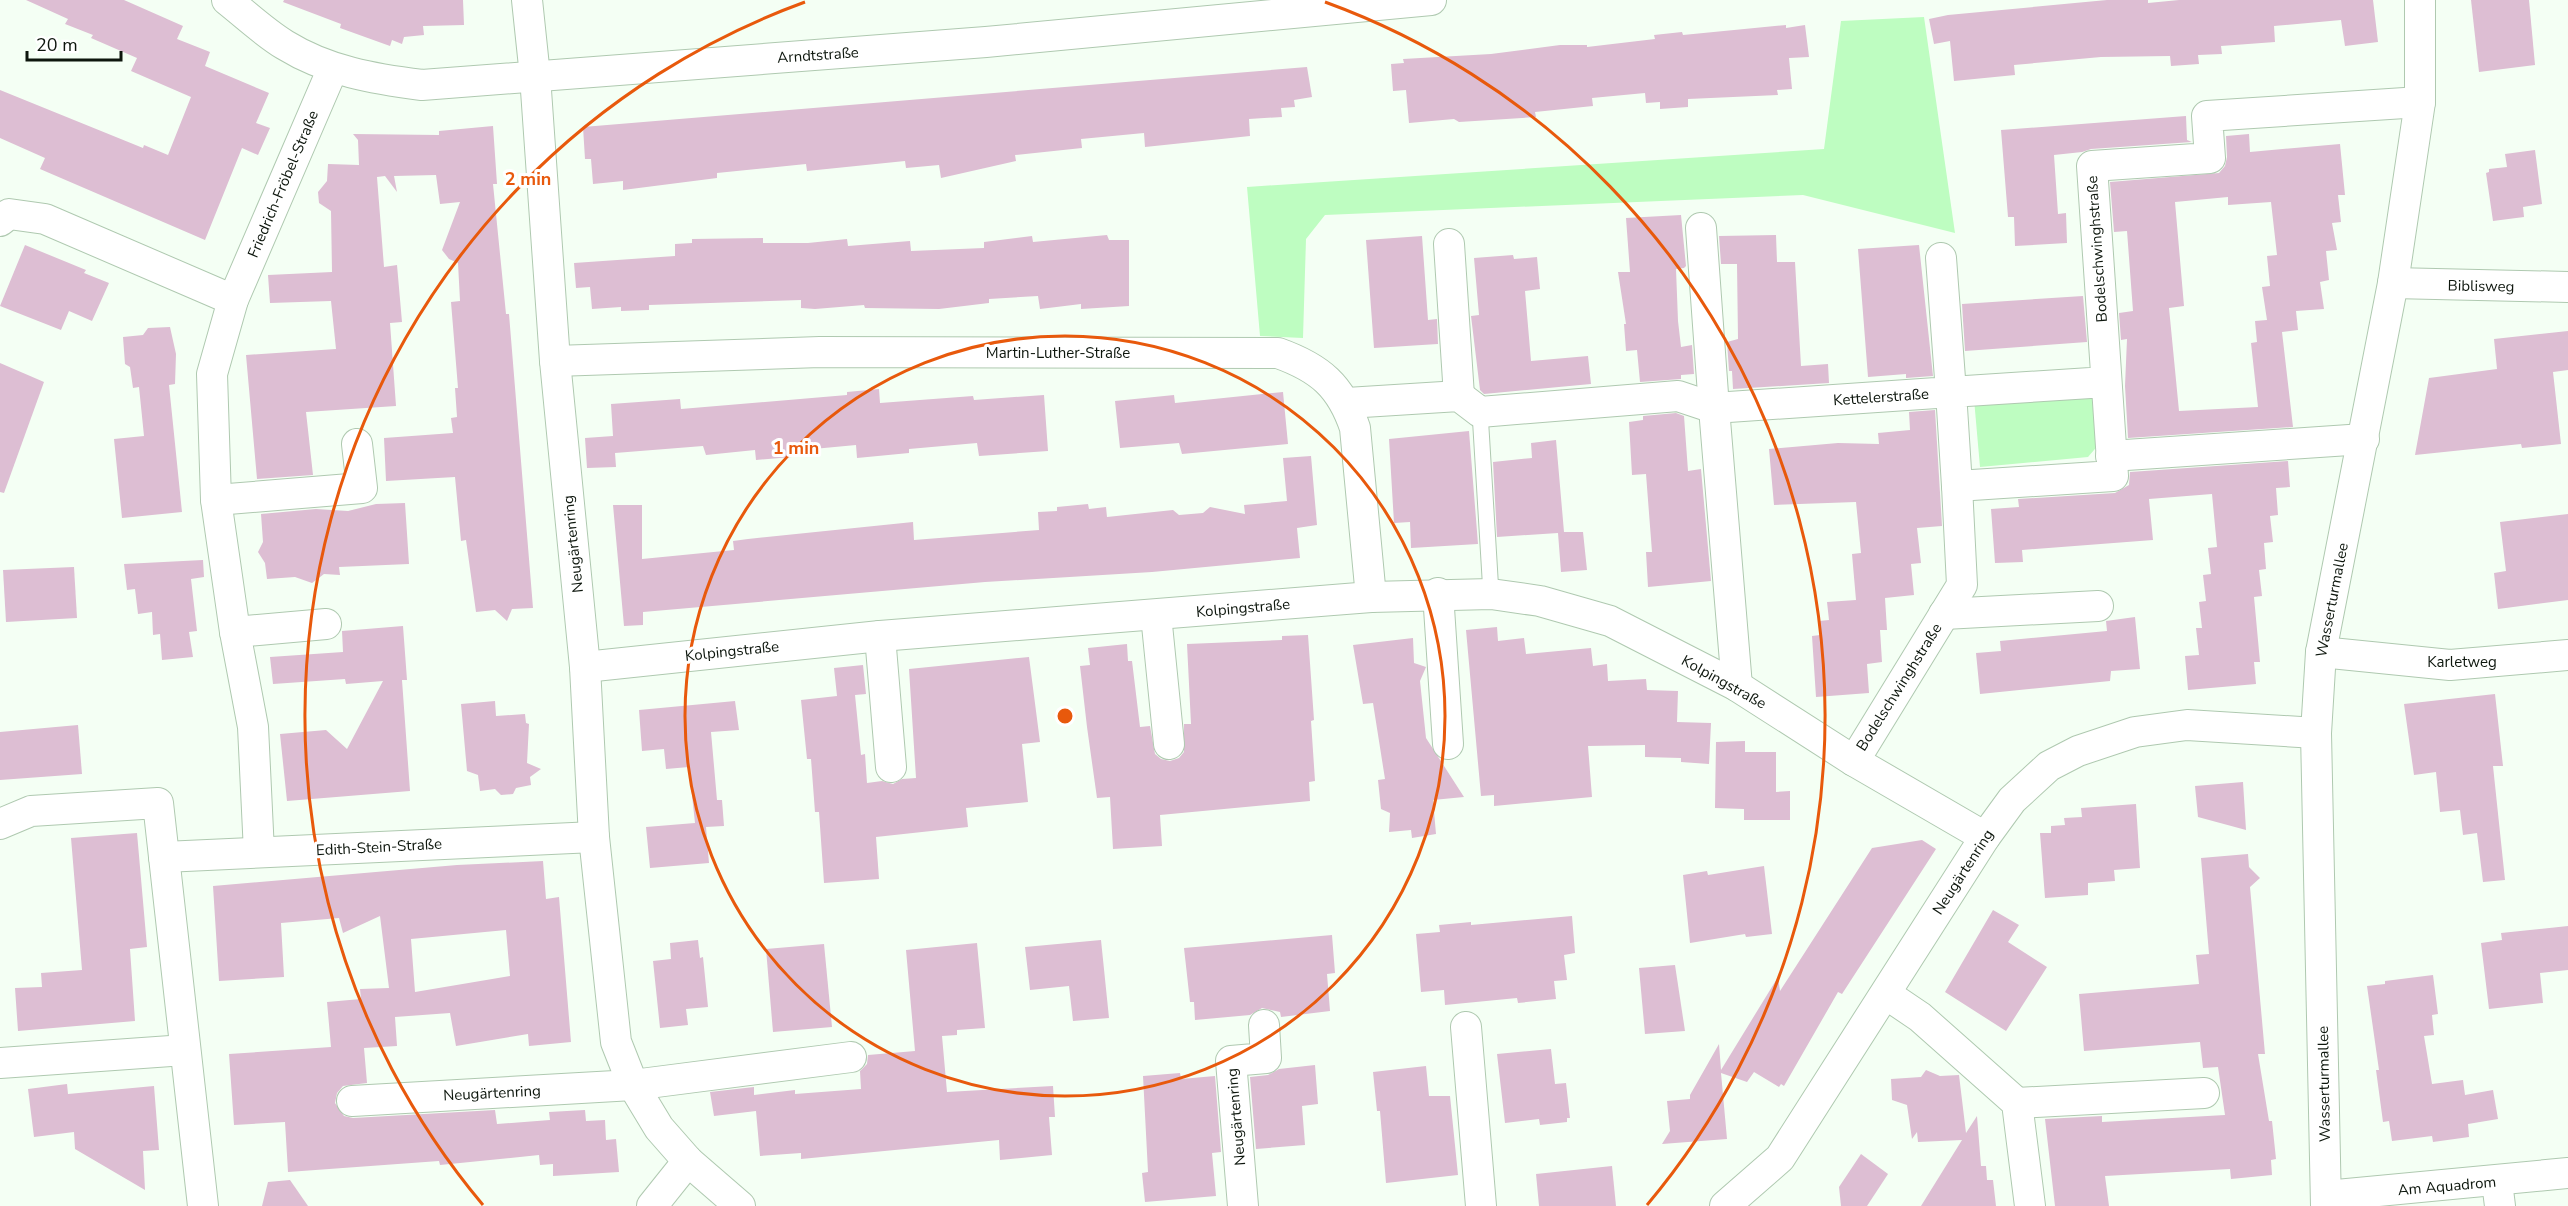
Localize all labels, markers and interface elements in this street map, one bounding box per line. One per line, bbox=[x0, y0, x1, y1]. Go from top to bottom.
scale bar bbox=[27, 24, 122, 62]
text: 20 m bbox=[36, 33, 78, 57]
street label: Arndtstraße bbox=[777, 42, 859, 68]
street label: Friedrich-Fröbel-Straße bbox=[243, 107, 323, 261]
text: 2 min bbox=[505, 167, 551, 191]
street label: Bodelschwinghstraße bbox=[2082, 175, 2112, 323]
street label: Biblisweg bbox=[2448, 275, 2514, 297]
street label: Martin-Luther-Straße bbox=[986, 343, 1130, 363]
street label: Kettelerstraße bbox=[1832, 384, 1930, 410]
text: 1 min bbox=[773, 436, 819, 460]
street label: Neugärtenring bbox=[558, 494, 588, 594]
street label: Wasserturmallee bbox=[2311, 541, 2353, 659]
street label: Kolpingstraße bbox=[1195, 594, 1291, 622]
street label: Bodelschwinghstraße bbox=[1852, 619, 1946, 755]
street label: Kolpingstraße bbox=[684, 636, 780, 666]
street label: Kolpingstraße bbox=[1678, 650, 1770, 714]
street label: Karletweg bbox=[2427, 652, 2497, 672]
centre of rings bbox=[1055, 706, 1075, 726]
street label: Neugärtenring bbox=[1928, 826, 1998, 918]
street label: Edith-Stein-Straße bbox=[316, 834, 442, 860]
street label: Wasserturmallee bbox=[2313, 1026, 2335, 1142]
street label: Neugärtenring bbox=[1222, 1067, 1250, 1167]
street label: Neugärtenring bbox=[443, 1080, 541, 1106]
street label: Am Aquadrom bbox=[2397, 1172, 2497, 1200]

